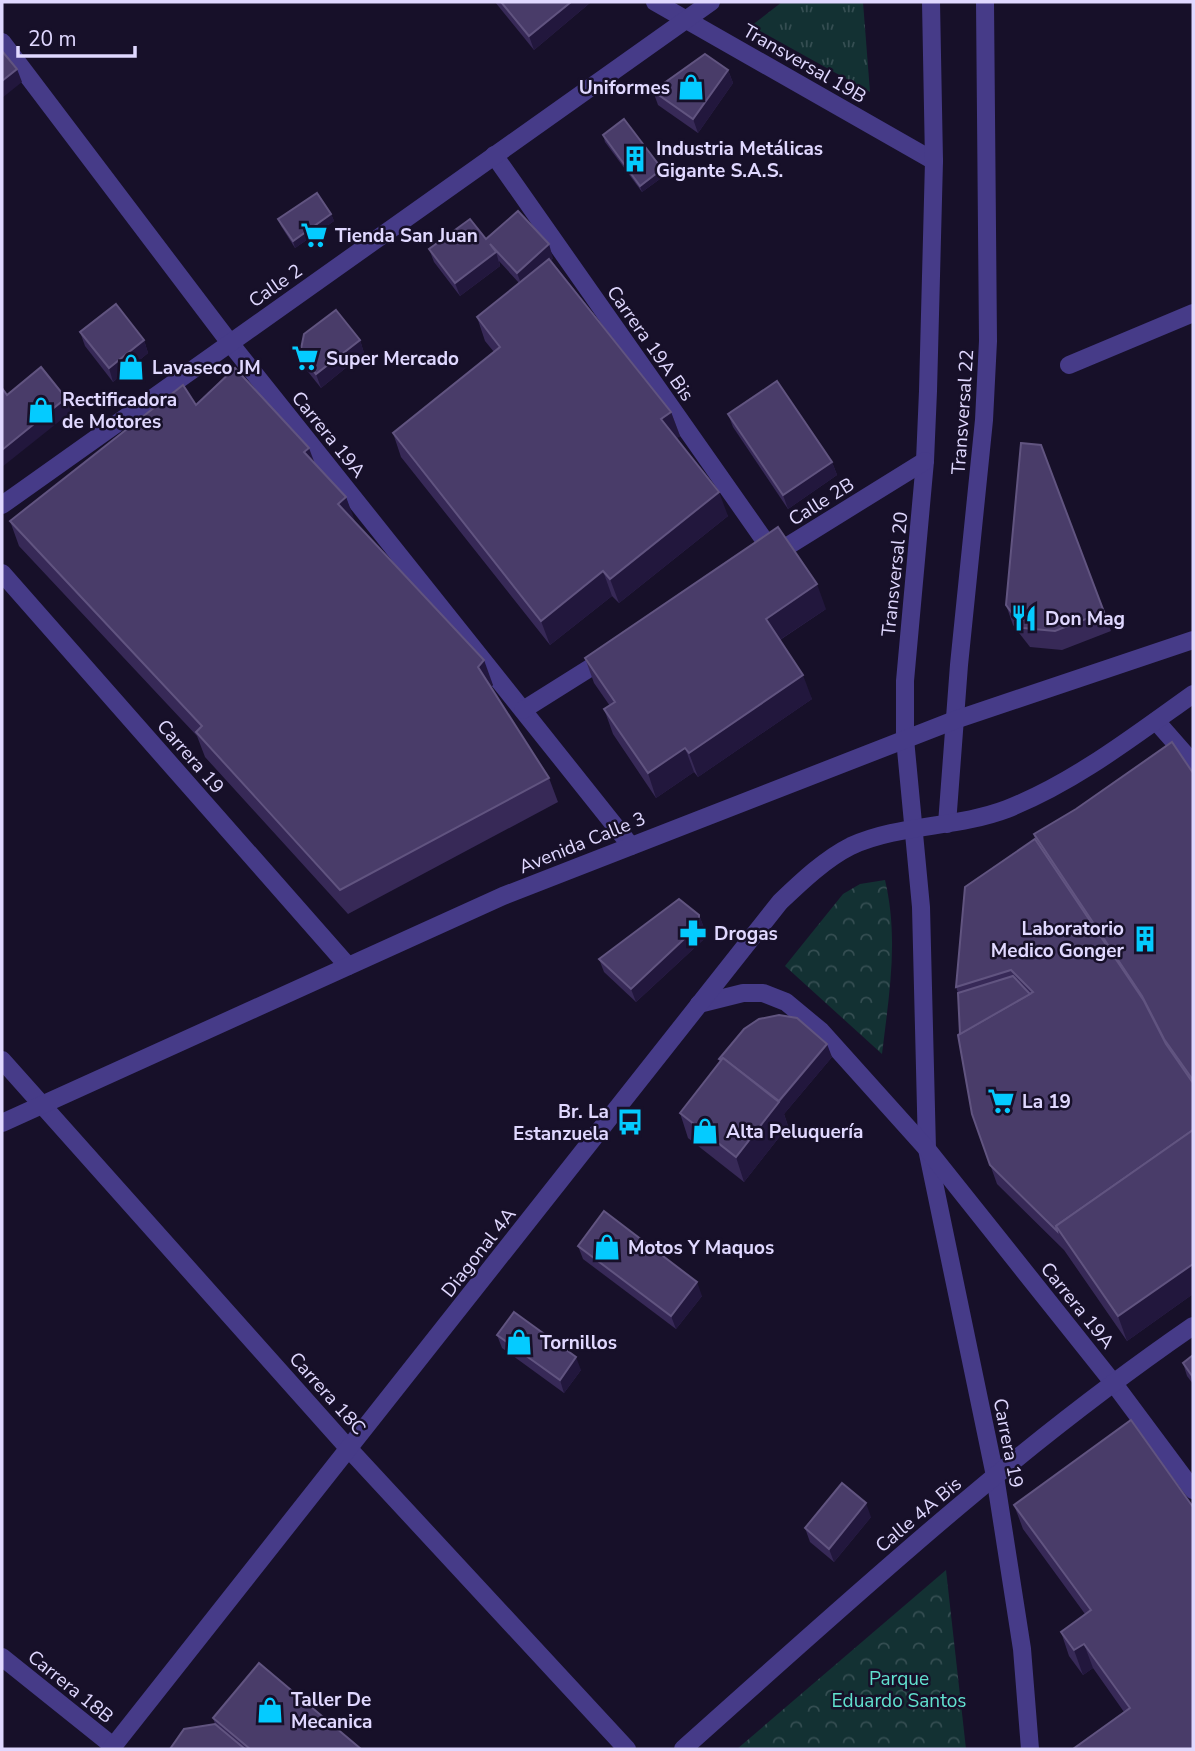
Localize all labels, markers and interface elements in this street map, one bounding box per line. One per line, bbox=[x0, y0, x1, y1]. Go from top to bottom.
scale bar bbox=[18, 14, 135, 58]
street label: Transversal 19B bbox=[738, 18, 871, 110]
text: 20 m bbox=[28, 25, 77, 53]
shop icon: Uniformes bbox=[676, 72, 706, 102]
place label: Uniformes bbox=[579, 75, 670, 101]
place label: Industria Metálicas Gigante S.A.S. bbox=[656, 136, 823, 184]
building icon: Industria Metálicas Gigante S.A.S. bbox=[620, 144, 650, 174]
supermarket icon: Tienda San Juan bbox=[299, 220, 329, 250]
place label: Tienda San Juan bbox=[335, 223, 478, 249]
street label: Calle 2 bbox=[244, 258, 308, 314]
street label: Carrera 19A Bis bbox=[601, 281, 700, 407]
supermarket icon: Super Mercado bbox=[290, 343, 320, 373]
place label: Super Mercado bbox=[326, 346, 459, 372]
street label: Transversal 22 bbox=[946, 349, 980, 476]
shop icon: Lavaseco JM bbox=[116, 352, 146, 382]
place label: Lavaseco JM bbox=[152, 355, 261, 381]
street label: Carrera 19A bbox=[285, 386, 371, 484]
place label: Rectificadora de Motores bbox=[62, 387, 177, 435]
shop icon: Rectificadora de Motores bbox=[26, 395, 56, 425]
street label: Calle 2B bbox=[784, 471, 859, 532]
street label: Transversal 20 bbox=[876, 510, 914, 638]
restaurant icon: Don Mag bbox=[1009, 603, 1039, 633]
place label: Don Mag bbox=[1045, 606, 1125, 632]
street label: Carrera 19 bbox=[151, 714, 230, 799]
street label: Avenida Calle 3 bbox=[515, 806, 650, 880]
place label: Laboratorio Medico Gonger bbox=[991, 916, 1125, 964]
pharmacy icon: Drogas bbox=[678, 918, 708, 948]
place label: Drogas bbox=[714, 921, 778, 947]
building icon: Laboratorio Medico Gonger bbox=[1130, 924, 1160, 954]
supermarket icon: La 19 bbox=[986, 1086, 1016, 1116]
place label: La 19 bbox=[1022, 1089, 1071, 1115]
place label: Br. La Estanzuela bbox=[513, 1099, 609, 1147]
bus stop icon: Br. La Estanzuela bbox=[615, 1107, 645, 1137]
shop icon: Alta Peluquería bbox=[690, 1116, 720, 1146]
place label: Alta Peluquería bbox=[726, 1119, 863, 1145]
street label: Diagonal 4A bbox=[436, 1202, 522, 1303]
shop icon: Motos Y Maquos bbox=[592, 1232, 622, 1262]
place label: Motos Y Maquos bbox=[628, 1235, 774, 1261]
street label: Carrera 19A bbox=[1034, 1257, 1120, 1355]
shop icon: Tornillos bbox=[504, 1327, 534, 1357]
place label: Tornillos bbox=[540, 1330, 617, 1356]
street label: Carrera 18C bbox=[283, 1347, 372, 1441]
street label: Carrera 19 bbox=[987, 1396, 1029, 1490]
street label: Calle 4A Bis bbox=[870, 1471, 967, 1559]
street label: Carrera 18B bbox=[22, 1644, 119, 1729]
park label: Parque Eduardo Santos bbox=[832, 1666, 966, 1714]
place label: Taller De Mecanica bbox=[291, 1687, 372, 1735]
shop icon: Taller De Mecanica bbox=[255, 1695, 285, 1725]

